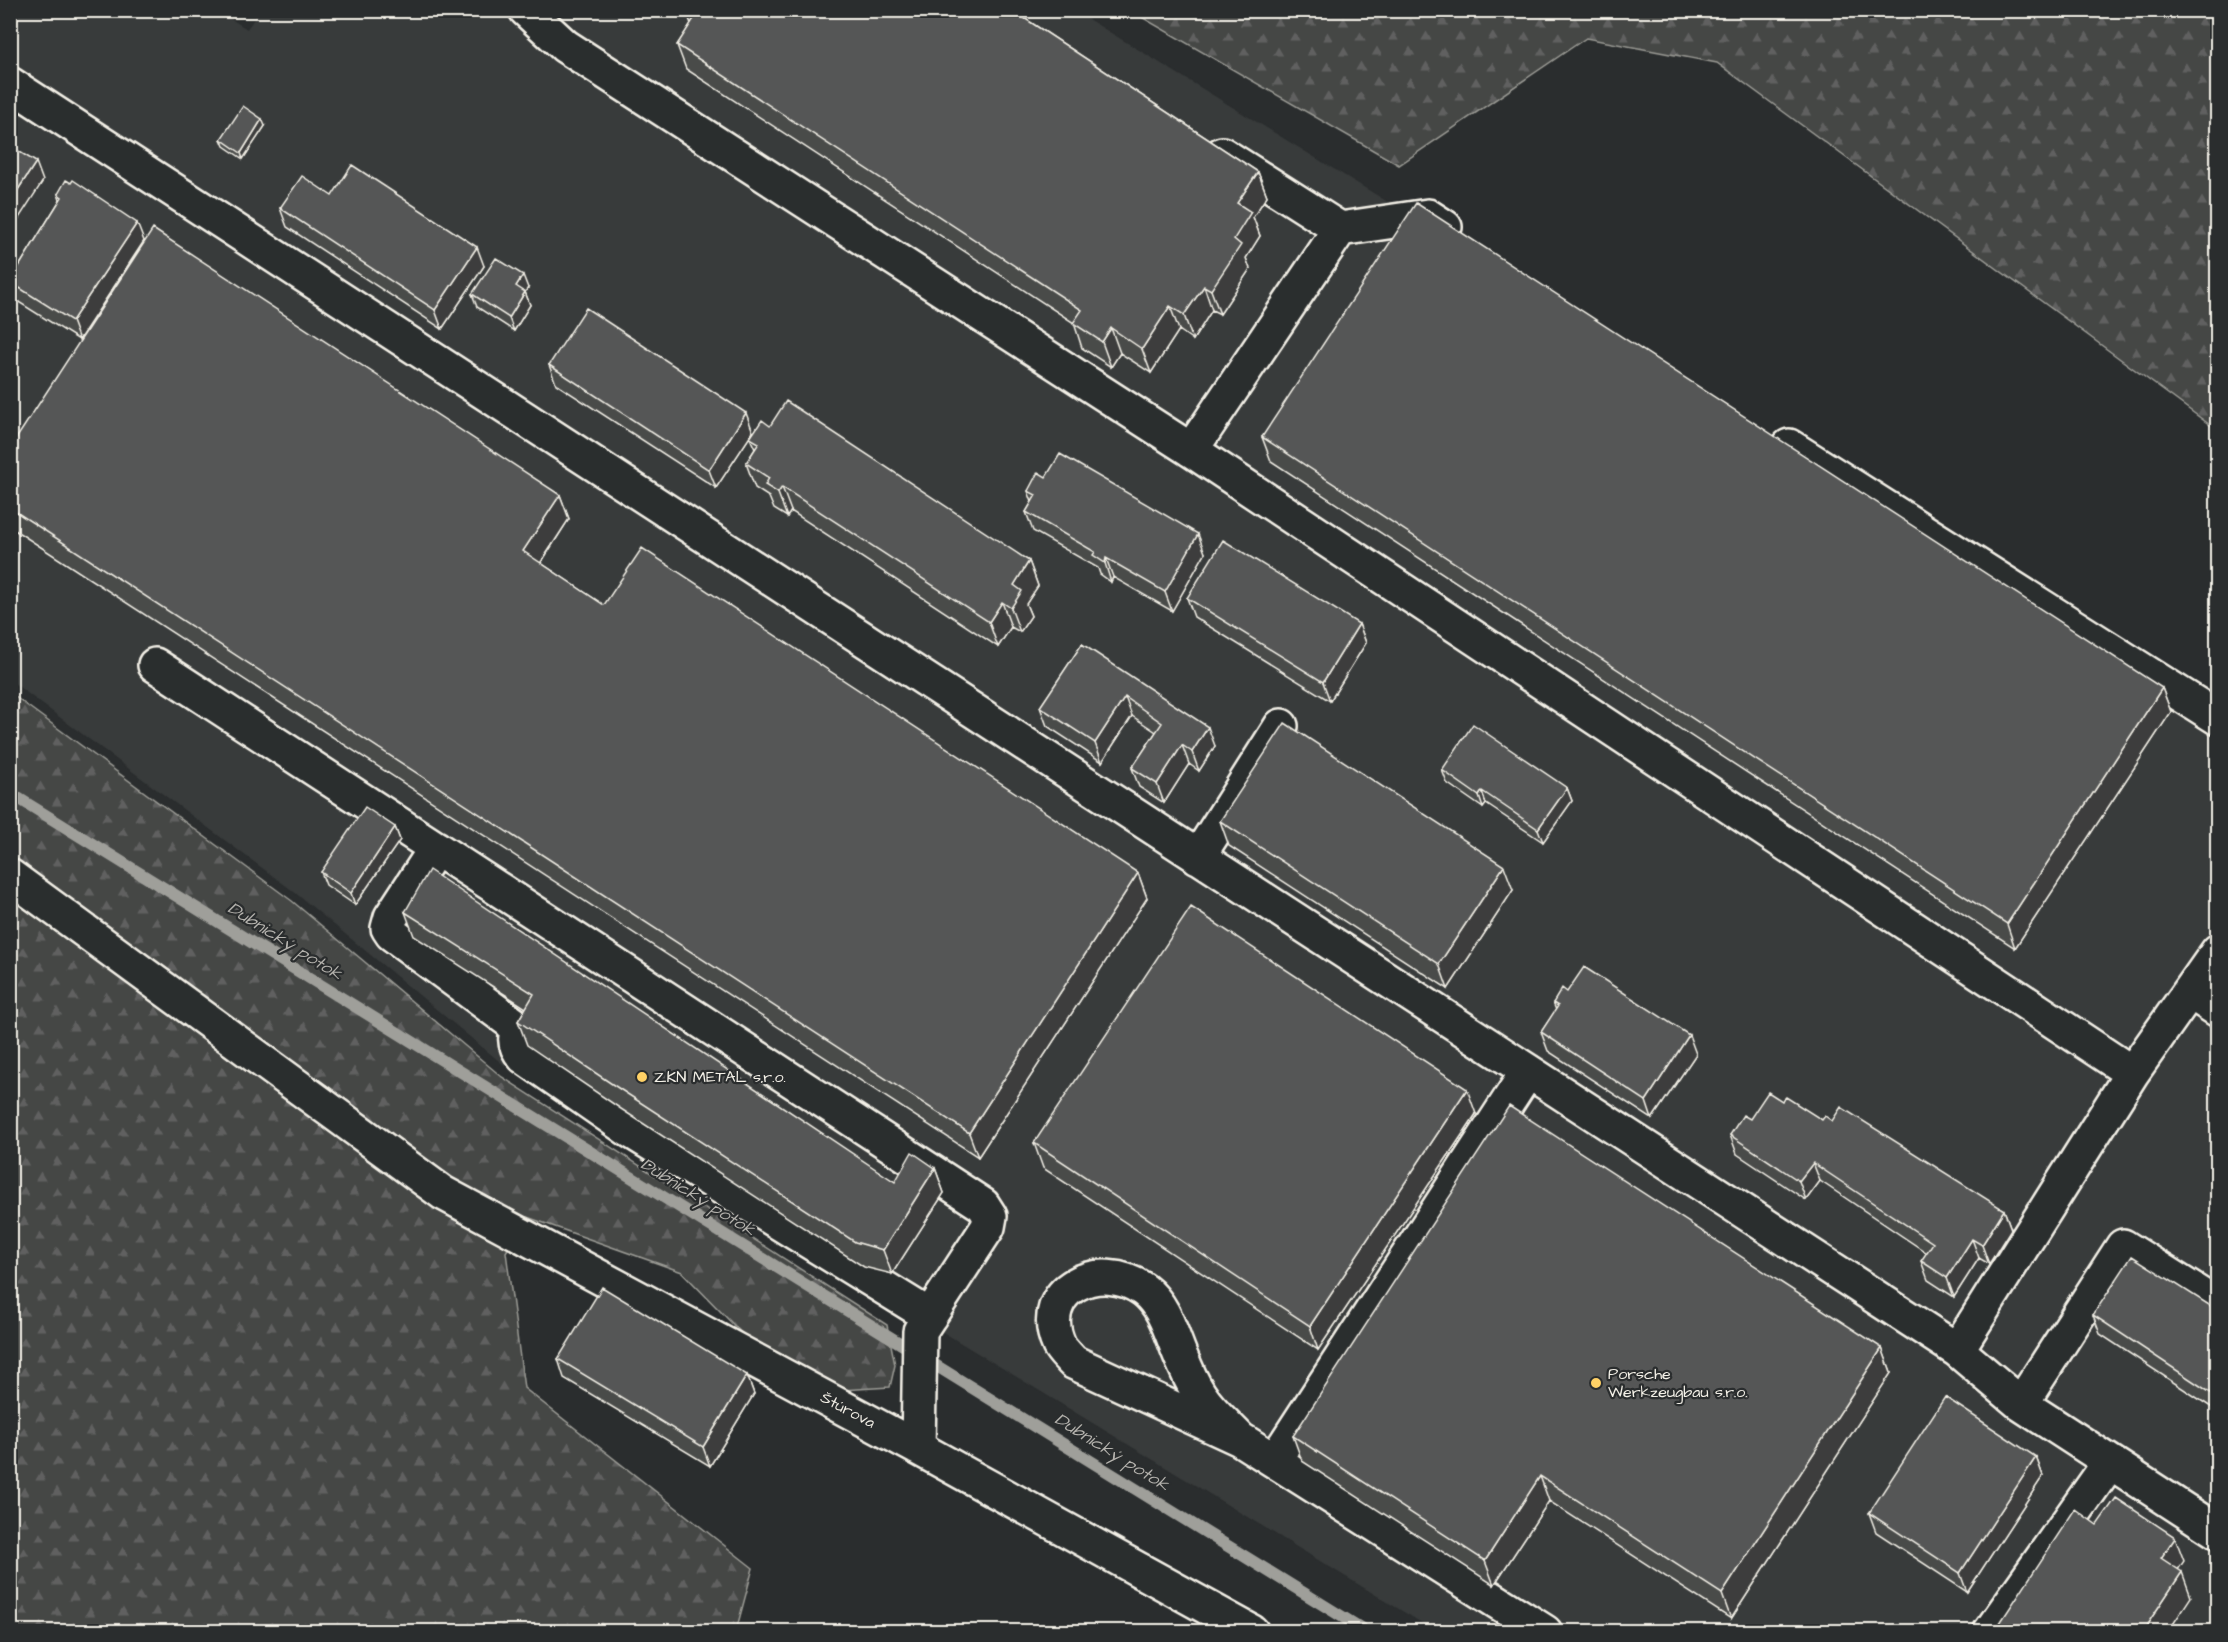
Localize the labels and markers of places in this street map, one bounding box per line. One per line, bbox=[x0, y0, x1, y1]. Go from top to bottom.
place label: ZKN METAL s.r.o. bbox=[654, 1066, 786, 1088]
marker: ZKN METAL s.r.o. bbox=[635, 1070, 649, 1084]
place label: Porsche Werkzeugbau s.r.o. bbox=[1608, 1363, 1748, 1404]
marker: Porsche Werkzeugbau s.r.o. bbox=[1589, 1376, 1603, 1390]

